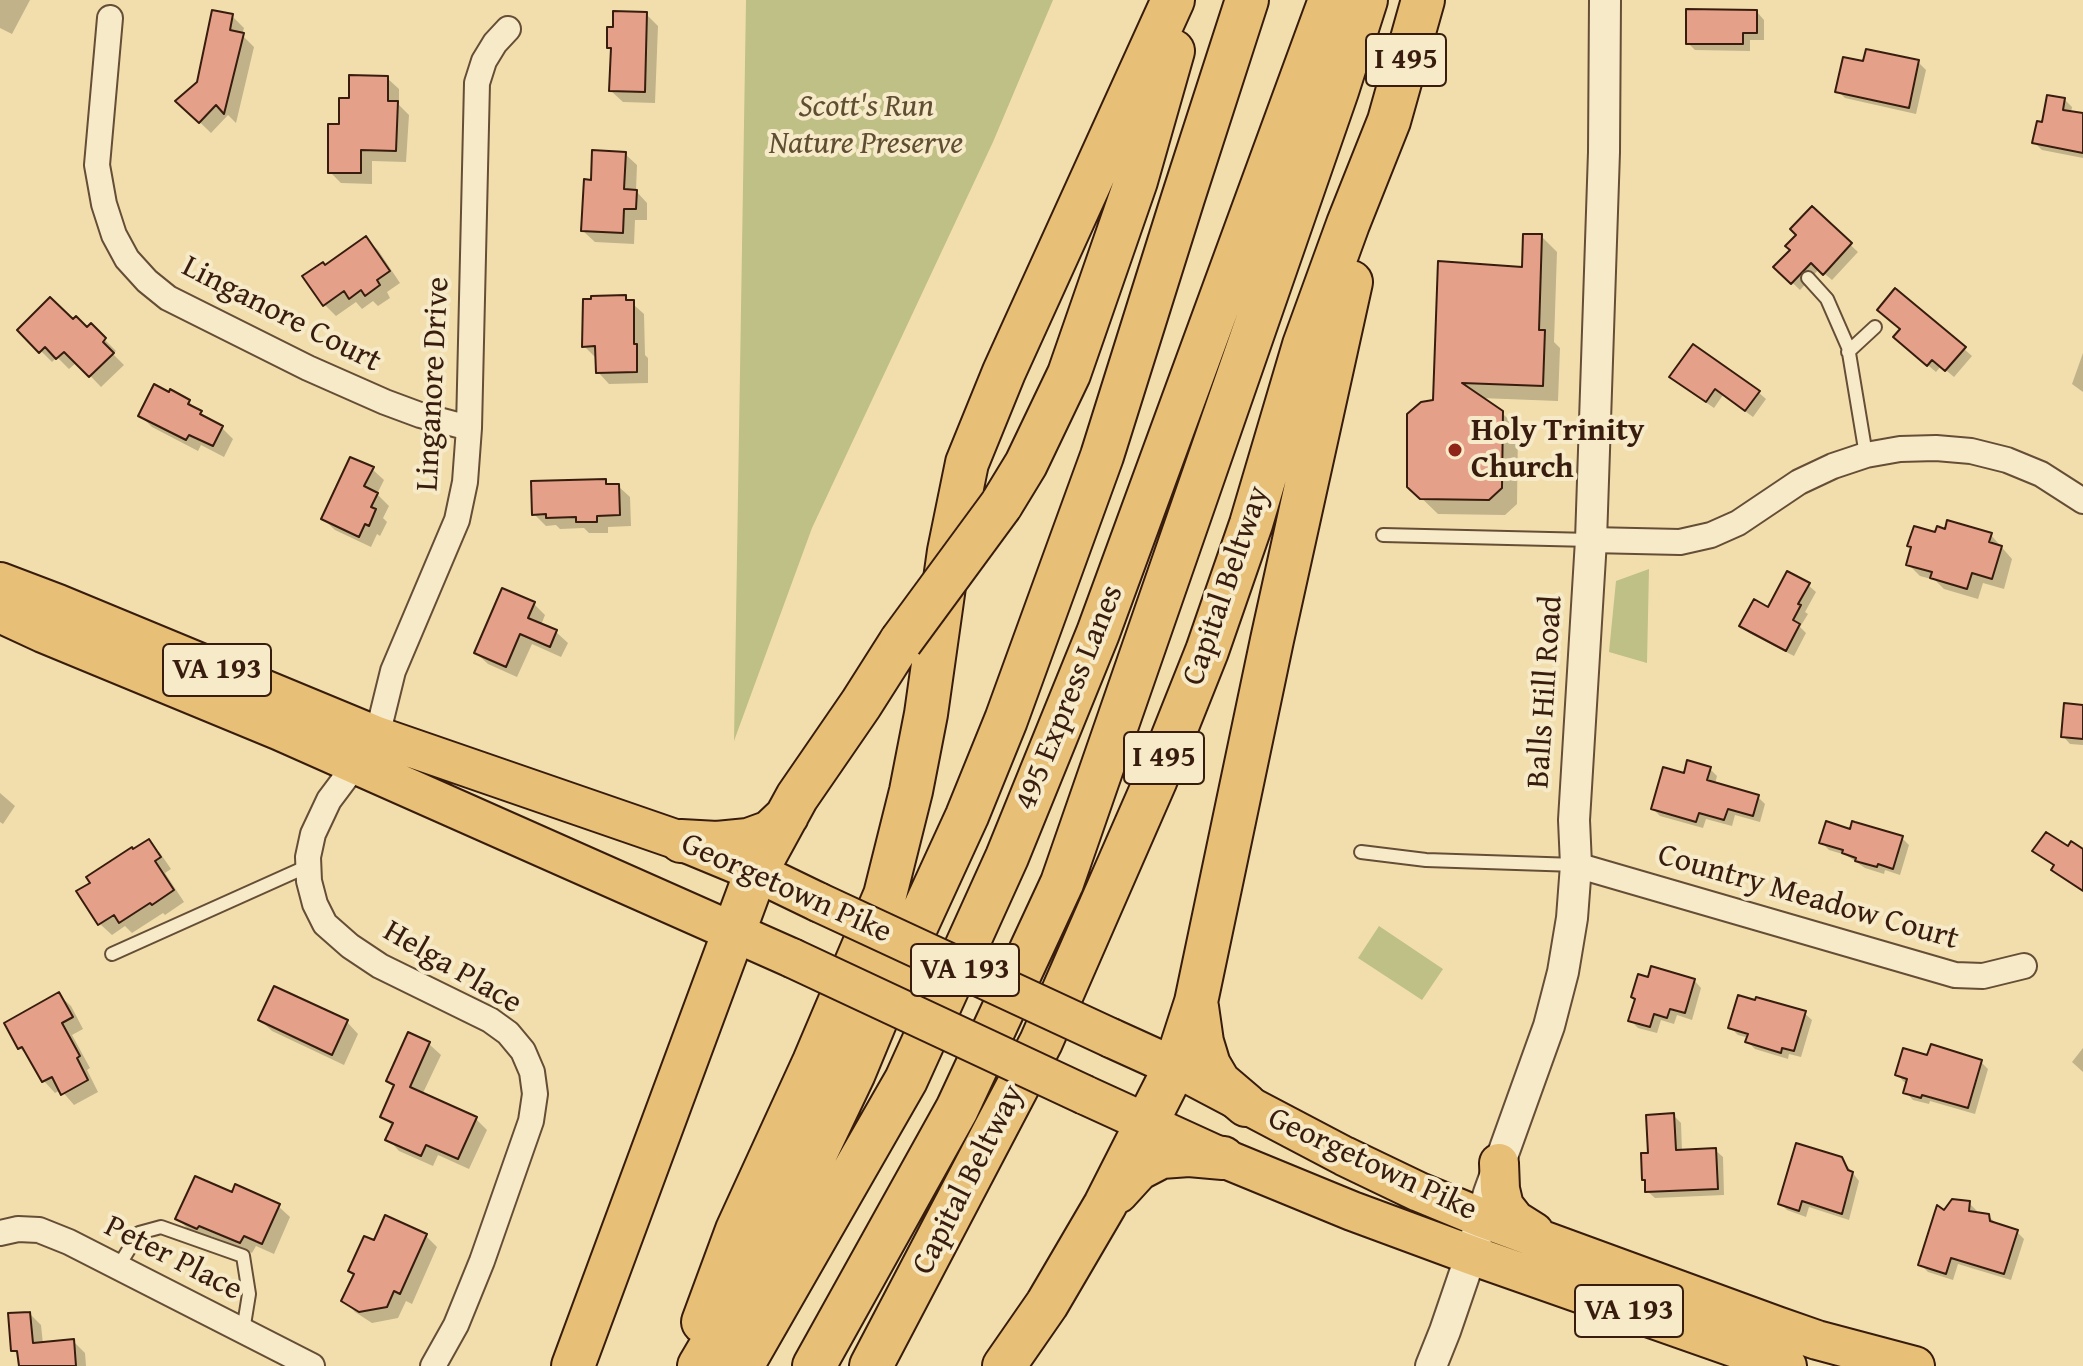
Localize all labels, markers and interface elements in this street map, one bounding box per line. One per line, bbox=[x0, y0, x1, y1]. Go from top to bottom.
road number: I 495 bbox=[1366, 34, 1446, 86]
park label: Scott's Run Nature Preserve bbox=[769, 89, 963, 164]
street label: Linganore Court bbox=[175, 248, 387, 382]
street label: Linganore Drive bbox=[409, 276, 459, 492]
place label: Holy Trinity Church bbox=[1471, 413, 1644, 488]
marker: Holy Trinity Church bbox=[1446, 441, 1464, 459]
street label: Capital Beltway bbox=[1175, 481, 1279, 691]
street label: 495 Express Lanes bbox=[1007, 580, 1133, 816]
street label: Balls Hill Road bbox=[1520, 594, 1572, 790]
road number: VA 193 bbox=[163, 644, 271, 696]
road number: I 495 bbox=[1124, 732, 1204, 784]
street label: Georgetown Pike bbox=[675, 825, 897, 953]
street label: Country Meadow Court bbox=[1653, 837, 1963, 959]
street label: Helga Place bbox=[376, 913, 528, 1023]
road number: VA 193 bbox=[911, 944, 1019, 996]
street label: Capital Beltway bbox=[905, 1079, 1033, 1281]
street label: Georgetown Pike bbox=[1261, 1100, 1483, 1230]
street label: Peter Place bbox=[98, 1208, 248, 1310]
road number: VA 193 bbox=[1575, 1285, 1683, 1337]

